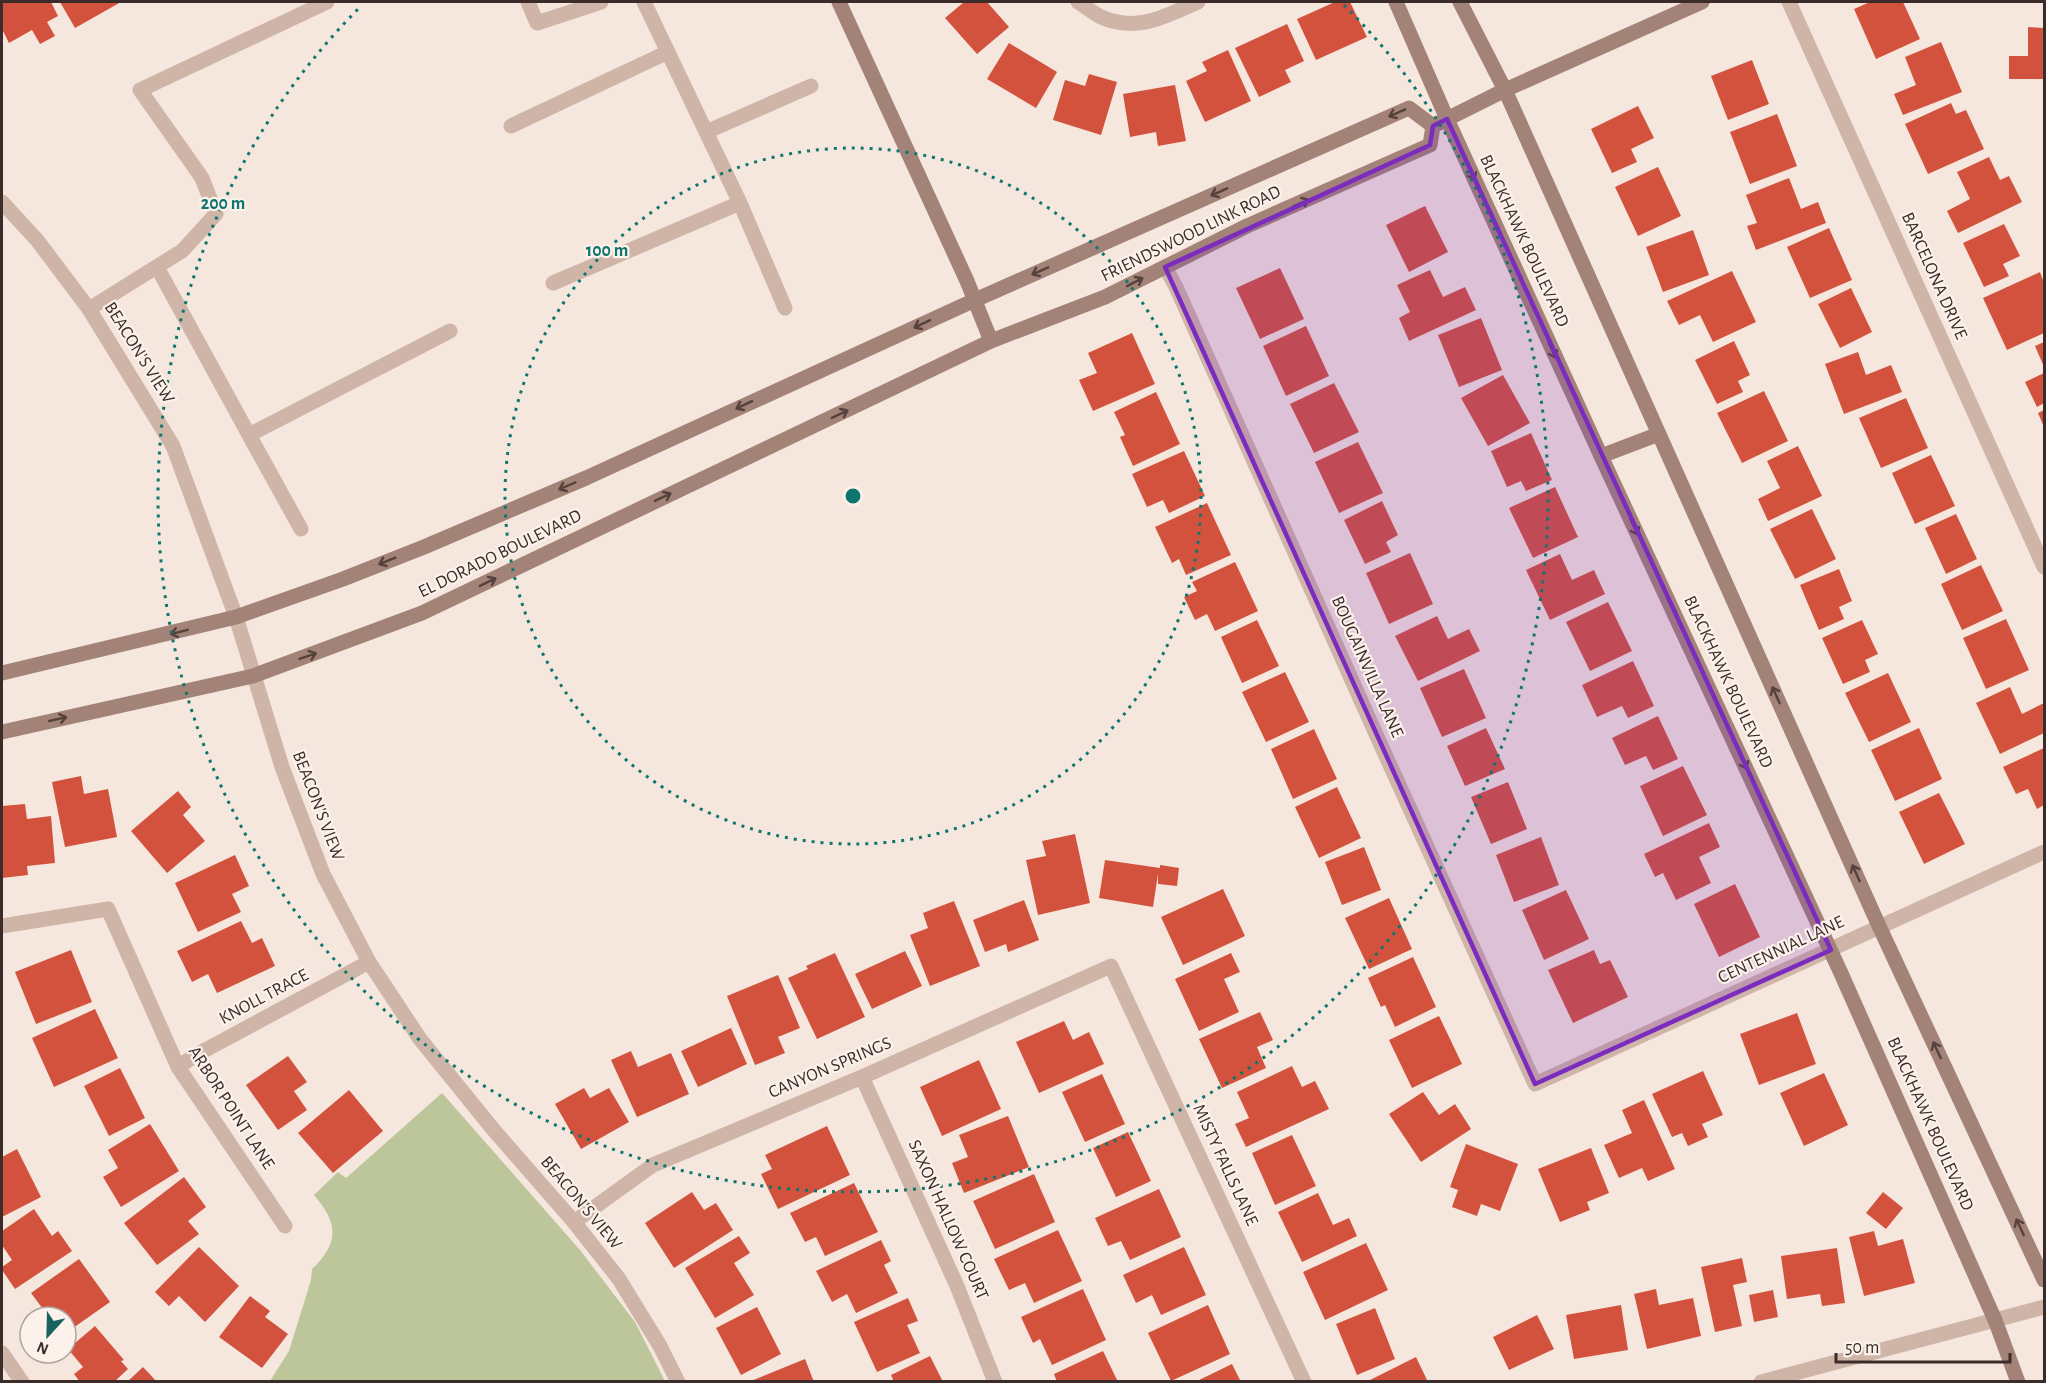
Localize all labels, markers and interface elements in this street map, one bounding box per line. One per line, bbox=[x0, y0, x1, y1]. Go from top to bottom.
one-way arrow bbox=[1389, 108, 1407, 119]
street label: BLACKHAWK BOULEVARD bbox=[1476, 152, 1572, 330]
one-way arrow bbox=[1466, 163, 1478, 181]
street label: FRIENDSWOOD LINK ROAD bbox=[1098, 183, 1284, 285]
one-way arrow bbox=[1210, 187, 1228, 198]
text: 200 m bbox=[201, 195, 245, 213]
one-way arrow bbox=[1291, 197, 1309, 208]
street label: BARCELONA DRIVE bbox=[1898, 210, 1970, 342]
text: 100 m bbox=[586, 242, 628, 260]
one-way arrow bbox=[1032, 265, 1050, 277]
one-way arrow bbox=[1126, 276, 1144, 287]
street label: BEACON'S VIEW bbox=[101, 299, 177, 407]
one-way arrow bbox=[913, 319, 931, 330]
one-way arrow bbox=[1547, 340, 1559, 358]
one-way arrow bbox=[736, 400, 754, 412]
one-way arrow bbox=[830, 408, 848, 419]
one-way arrow bbox=[558, 481, 576, 492]
centre of rings bbox=[843, 486, 863, 506]
one-way arrow bbox=[654, 491, 672, 502]
street label: EL DORADO BOULEVARD bbox=[416, 507, 584, 601]
one-way arrow bbox=[1628, 517, 1640, 535]
one-way arrow bbox=[378, 556, 397, 567]
one-way arrow bbox=[478, 575, 496, 587]
street label: BLACKHAWK BOULEVARD bbox=[1680, 593, 1776, 771]
street label: BOUGAINVILLA LANE bbox=[1328, 594, 1406, 741]
one-way arrow bbox=[170, 626, 189, 638]
one-way arrow bbox=[298, 650, 317, 661]
one-way arrow bbox=[1770, 687, 1781, 705]
one-way arrow bbox=[48, 713, 68, 724]
street label: BEACON'S VIEW bbox=[289, 749, 347, 863]
one-way arrow bbox=[1737, 751, 1749, 769]
one-way arrow bbox=[1850, 865, 1861, 883]
street label: CENTENNIAL LANE bbox=[1715, 913, 1847, 987]
street label: KNOLL TRACE bbox=[216, 966, 312, 1028]
street label: CANYON SPRINGS bbox=[766, 1034, 894, 1102]
street label: BLACKHAWK BOULEVARD bbox=[1884, 1034, 1976, 1214]
one-way arrow bbox=[1931, 1042, 1943, 1060]
street label: ARBOR POINT LANE bbox=[185, 1043, 278, 1173]
street label: MISTY FALLS LANE bbox=[1189, 1102, 1261, 1229]
street label: SAXON HALLOW COURT bbox=[905, 1137, 991, 1303]
street label: BEACON'S VIEW bbox=[537, 1153, 625, 1253]
one-way arrow bbox=[2013, 1219, 2025, 1237]
north arrow bbox=[18, 1305, 78, 1365]
scale bar bbox=[1836, 1326, 2010, 1364]
text: N bbox=[35, 1338, 51, 1357]
text: 50 m bbox=[1845, 1339, 1879, 1357]

